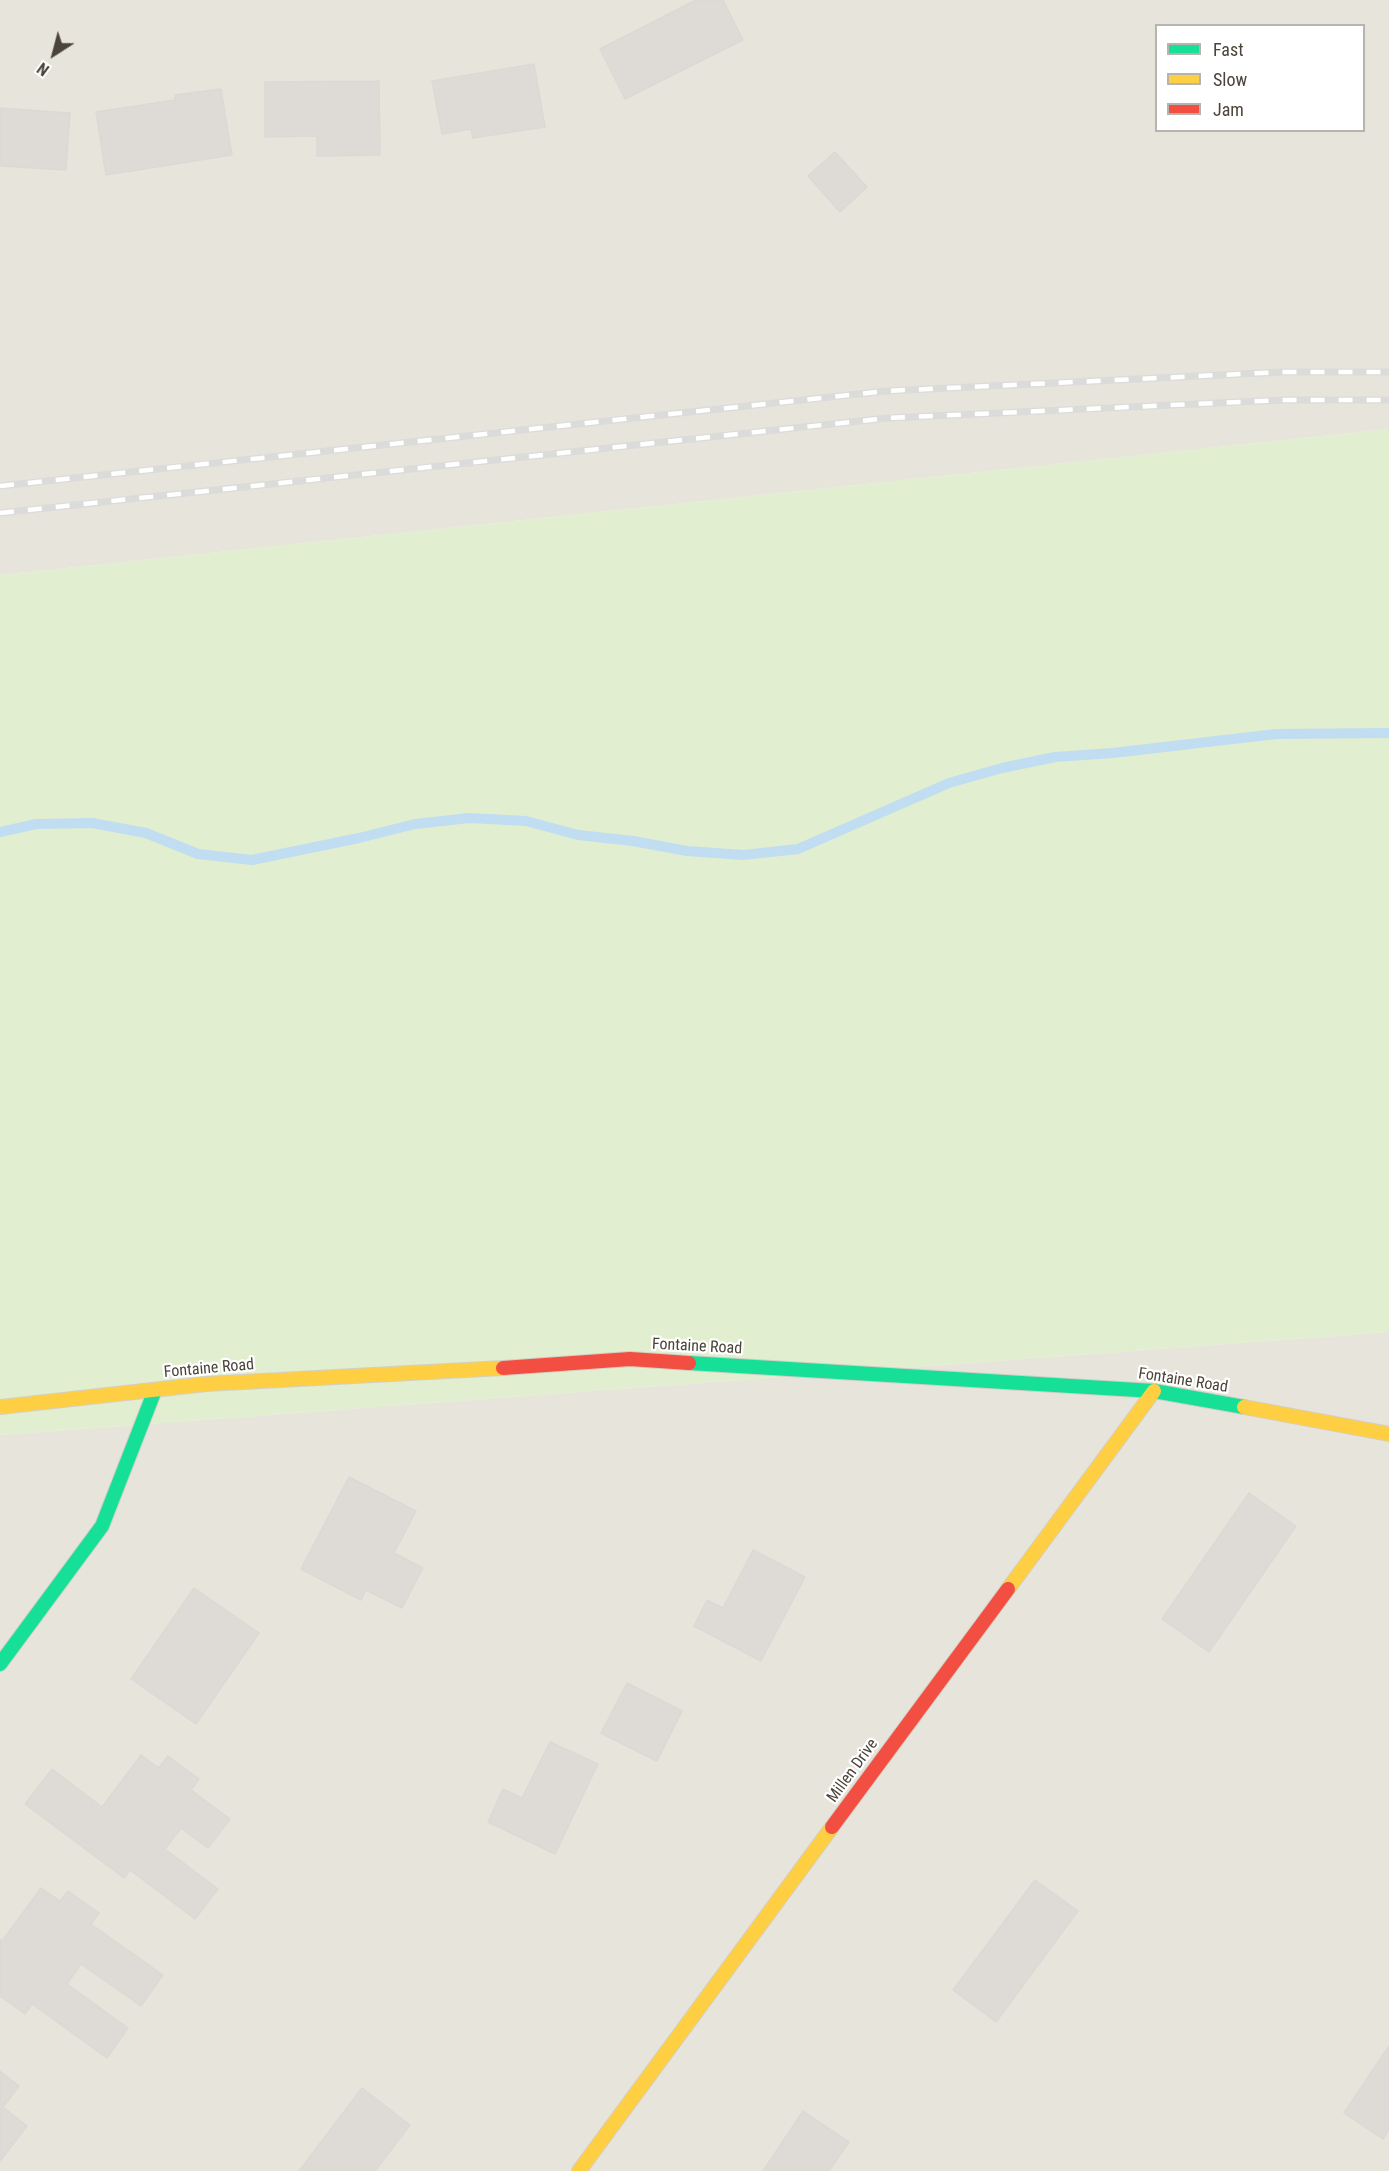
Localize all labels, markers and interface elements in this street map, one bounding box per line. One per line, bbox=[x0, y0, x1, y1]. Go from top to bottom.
north arrow bbox=[24, 24, 84, 84]
legend bbox=[1155, 24, 1365, 132]
text: Fast bbox=[1213, 39, 1244, 60]
text: N bbox=[34, 58, 53, 80]
text: Slow bbox=[1213, 69, 1247, 90]
text: Jam bbox=[1213, 99, 1244, 120]
street label: Fontaine Road bbox=[651, 1335, 743, 1359]
street label: Fontaine Road bbox=[163, 1355, 255, 1383]
street label: Fontaine Road bbox=[1137, 1364, 1229, 1398]
street label: Millen Drive bbox=[824, 1735, 882, 1807]

